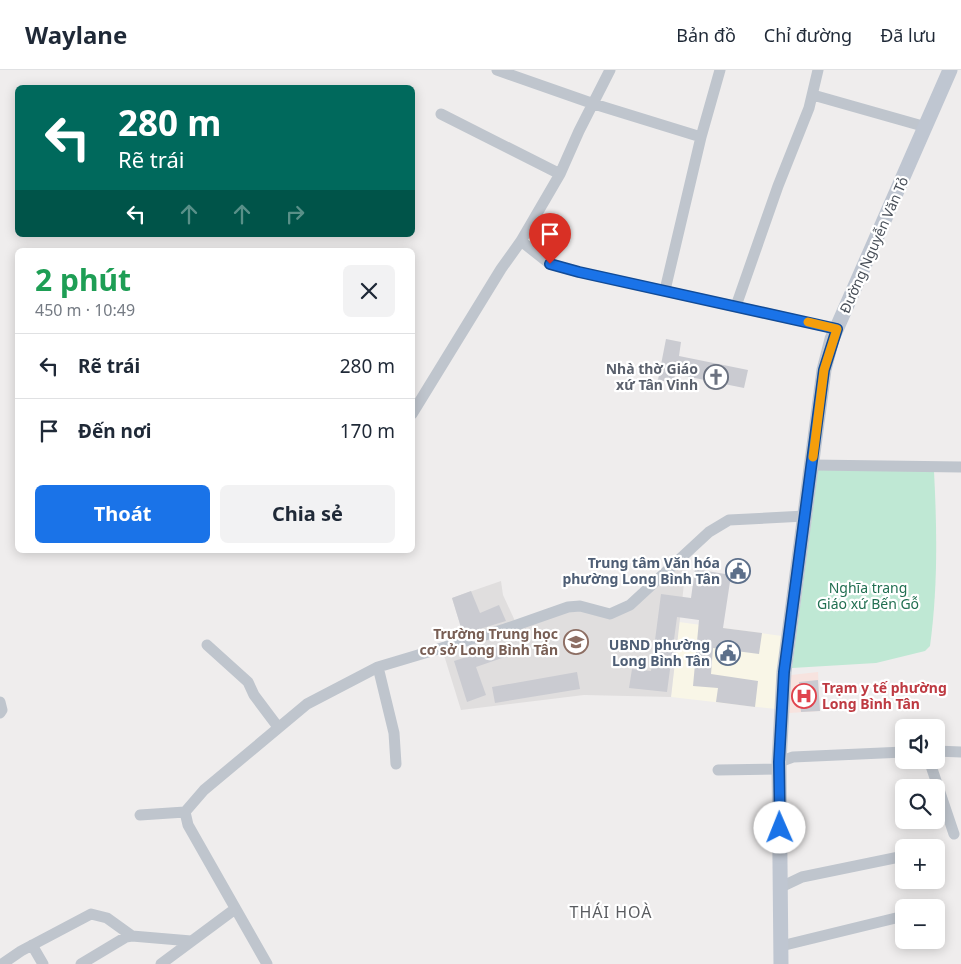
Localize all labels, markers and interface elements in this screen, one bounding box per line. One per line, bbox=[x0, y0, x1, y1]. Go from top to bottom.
text: Waylane bbox=[25, 18, 127, 51]
text: Bản đồ bbox=[676, 23, 736, 47]
text: Chỉ đường bbox=[764, 23, 852, 47]
text: Đã lưu bbox=[880, 23, 936, 47]
text: 280 m bbox=[118, 99, 221, 146]
icon: left bbox=[35, 105, 100, 170]
text: Rẽ trái bbox=[118, 144, 184, 174]
street label: Đường Nguyễn Văn Tỏ bbox=[835, 173, 912, 316]
icon: left bbox=[122, 200, 150, 228]
icon: ahead bbox=[175, 200, 203, 228]
icon: ahead bbox=[228, 200, 256, 228]
icon: right bbox=[281, 200, 309, 228]
pin bbox=[529, 213, 571, 264]
icon: arrive bbox=[536, 220, 564, 248]
text: 2 phút bbox=[35, 259, 131, 300]
button: close bbox=[343, 265, 395, 317]
text: 450 m · 10:49 bbox=[35, 299, 135, 321]
icon: left bbox=[35, 352, 63, 380]
text: Rẽ trái bbox=[78, 353, 140, 379]
text: 280 m bbox=[340, 353, 395, 379]
place label: Nhà thờ Giáo xứ Tân Vinh bbox=[606, 359, 698, 394]
church icon: Nhà thờ Giáo xứ Tân Vinh bbox=[703, 364, 729, 390]
icon: arrive bbox=[35, 417, 63, 445]
text: Đến nơi bbox=[78, 418, 152, 444]
text: 170 m bbox=[340, 418, 395, 444]
button: Thoát bbox=[35, 485, 210, 543]
button: Chia sẻ bbox=[220, 485, 395, 543]
place label: Trung tâm Văn hóa phường Long Bình Tân bbox=[562, 553, 720, 588]
public building icon: Trung tâm Văn hóa phường Long Bình Tân bbox=[725, 558, 751, 584]
park label: Nghĩa trang Giáo xứ Bến Gỗ bbox=[817, 578, 919, 613]
place label: Trường Trung học cơ sở Long Bình Tân bbox=[419, 624, 558, 659]
school or university icon: Trường Trung học cơ sở Long Bình Tân bbox=[563, 629, 589, 655]
place label: UBND phường Long Bình Tân bbox=[609, 635, 710, 670]
public building icon: UBND phường Long Bình Tân bbox=[715, 640, 741, 666]
place label: Trạm y tế phường Long Bình Tân bbox=[822, 678, 947, 713]
hospital icon: Trạm y tế phường Long Bình Tân bbox=[791, 683, 817, 709]
map controls bbox=[895, 719, 945, 949]
button: sound bbox=[895, 719, 945, 769]
button: search bbox=[895, 779, 945, 829]
position arrow bbox=[753, 801, 805, 853]
button: + bbox=[895, 839, 945, 889]
button: − bbox=[895, 899, 945, 949]
district label: THÁI HOÀ bbox=[570, 901, 652, 923]

